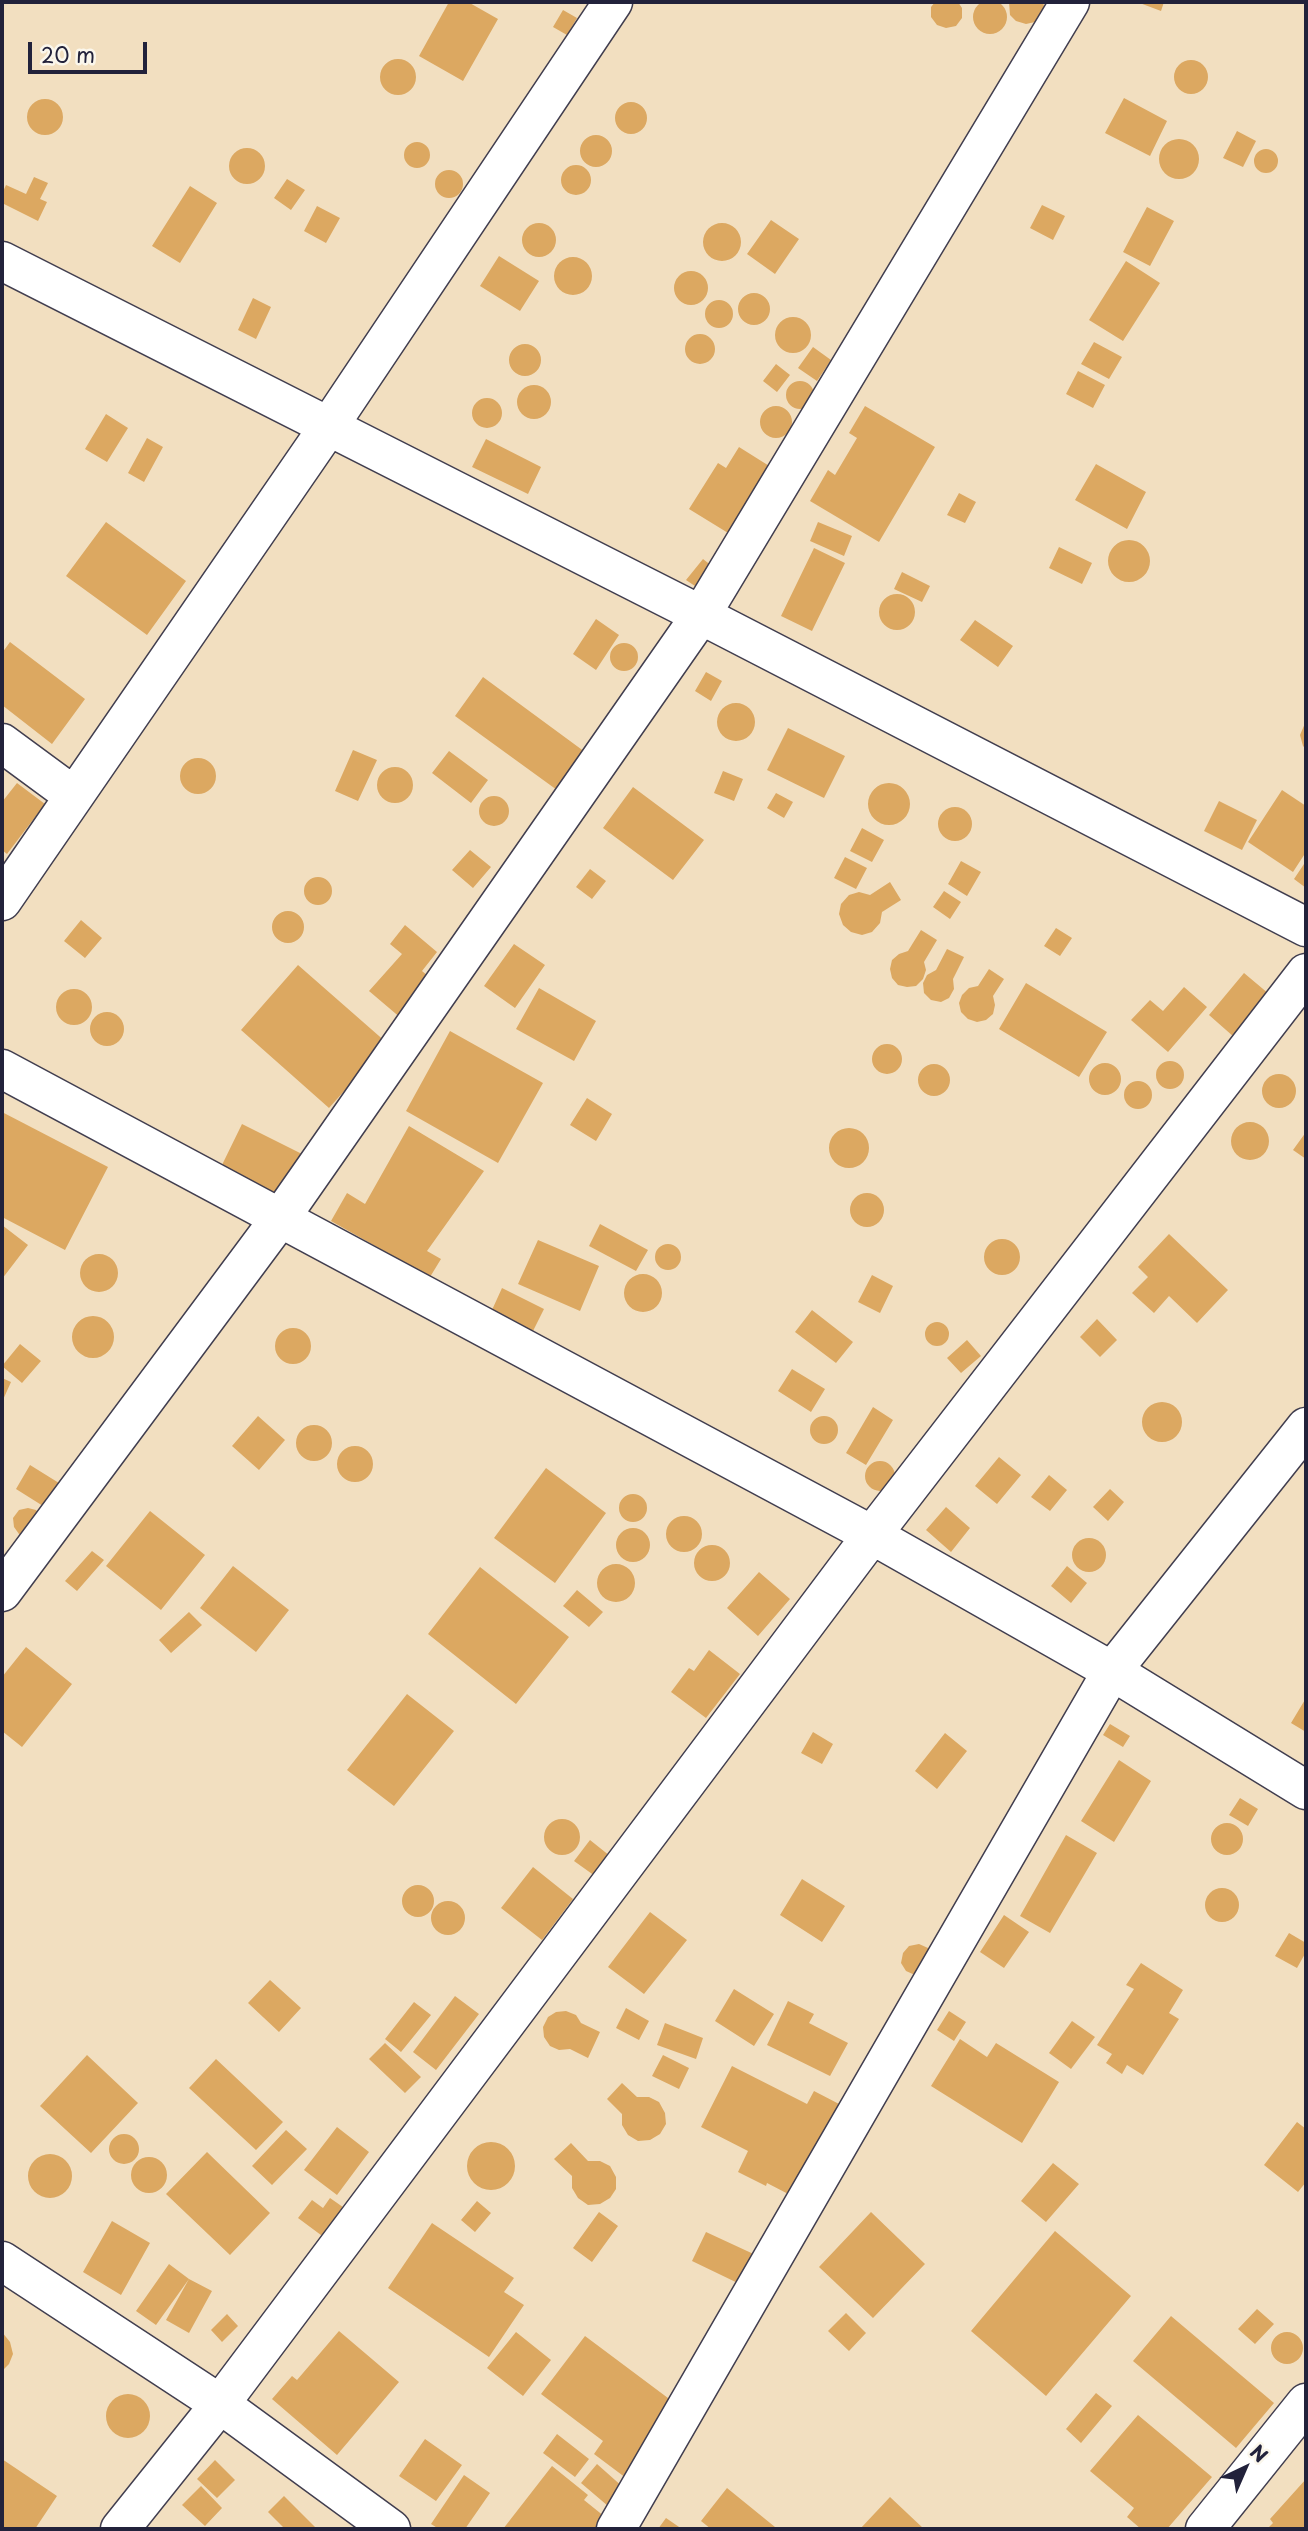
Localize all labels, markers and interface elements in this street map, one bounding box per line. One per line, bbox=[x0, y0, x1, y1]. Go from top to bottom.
scale bar bbox=[32, 28, 150, 72]
text: 20 m bbox=[41, 38, 95, 70]
north arrow bbox=[1210, 2433, 1280, 2503]
text: N bbox=[1244, 2438, 1275, 2468]

